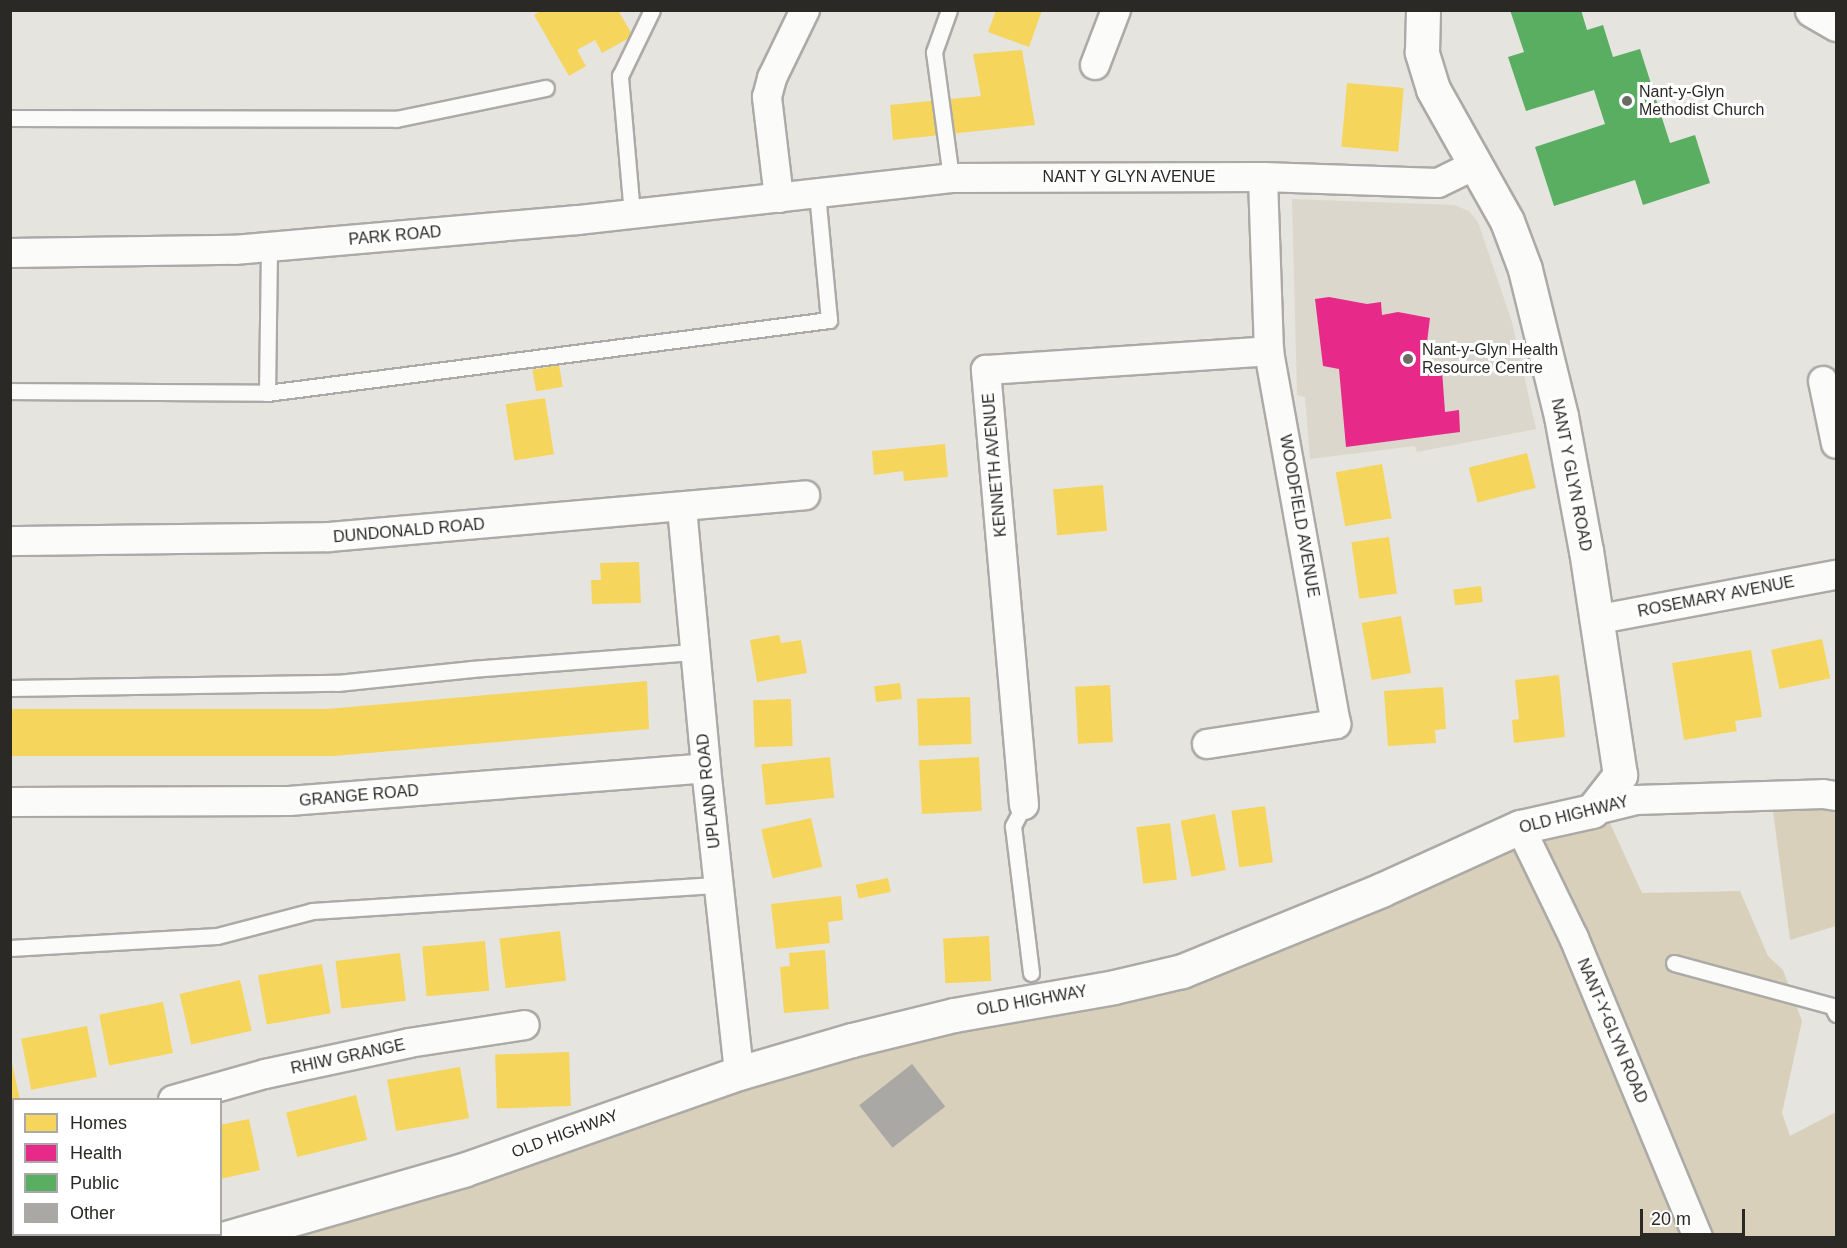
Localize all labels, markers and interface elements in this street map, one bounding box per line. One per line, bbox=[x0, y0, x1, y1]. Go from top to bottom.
place label: Nant-y-Glyn Methodist Church bbox=[1639, 82, 1764, 120]
marker: Nant-y-Glyn Methodist Church bbox=[1620, 94, 1634, 108]
street label: NANT Y GLYN AVENUE bbox=[1042, 167, 1216, 187]
street label: PARK ROAD bbox=[348, 222, 442, 250]
place label: Nant-y-Glyn Health Resource Centre bbox=[1422, 340, 1558, 378]
marker: Nant-y-Glyn Health Resource Centre bbox=[1399, 350, 1417, 368]
street label: KENNETH AVENUE bbox=[979, 392, 1011, 538]
street label: NANT Y GLYN ROAD bbox=[1547, 397, 1595, 553]
street label: WOODFIELD AVENUE bbox=[1275, 433, 1323, 599]
street label: DUNDONALD ROAD bbox=[332, 515, 486, 547]
street label: ROSEMARY AVENUE bbox=[1635, 572, 1797, 622]
street label: UPLAND ROAD bbox=[693, 733, 725, 849]
street label: GRANGE ROAD bbox=[298, 781, 420, 811]
street label: OLD HIGHWAY bbox=[1517, 792, 1631, 838]
street label: NANT-Y-GLYN ROAD bbox=[1573, 956, 1651, 1106]
street label: OLD HIGHWAY bbox=[975, 982, 1089, 1020]
street label: RHIW GRANGE bbox=[289, 1036, 407, 1078]
legend bbox=[12, 1098, 222, 1236]
street label: OLD HIGHWAY bbox=[509, 1106, 621, 1162]
text: Homes bbox=[70, 1113, 127, 1133]
text: Health bbox=[70, 1143, 122, 1163]
text: Public bbox=[70, 1173, 119, 1193]
scale bar bbox=[1643, 1197, 1748, 1235]
text: Other bbox=[70, 1203, 115, 1223]
text: 20 m bbox=[1651, 1209, 1691, 1229]

